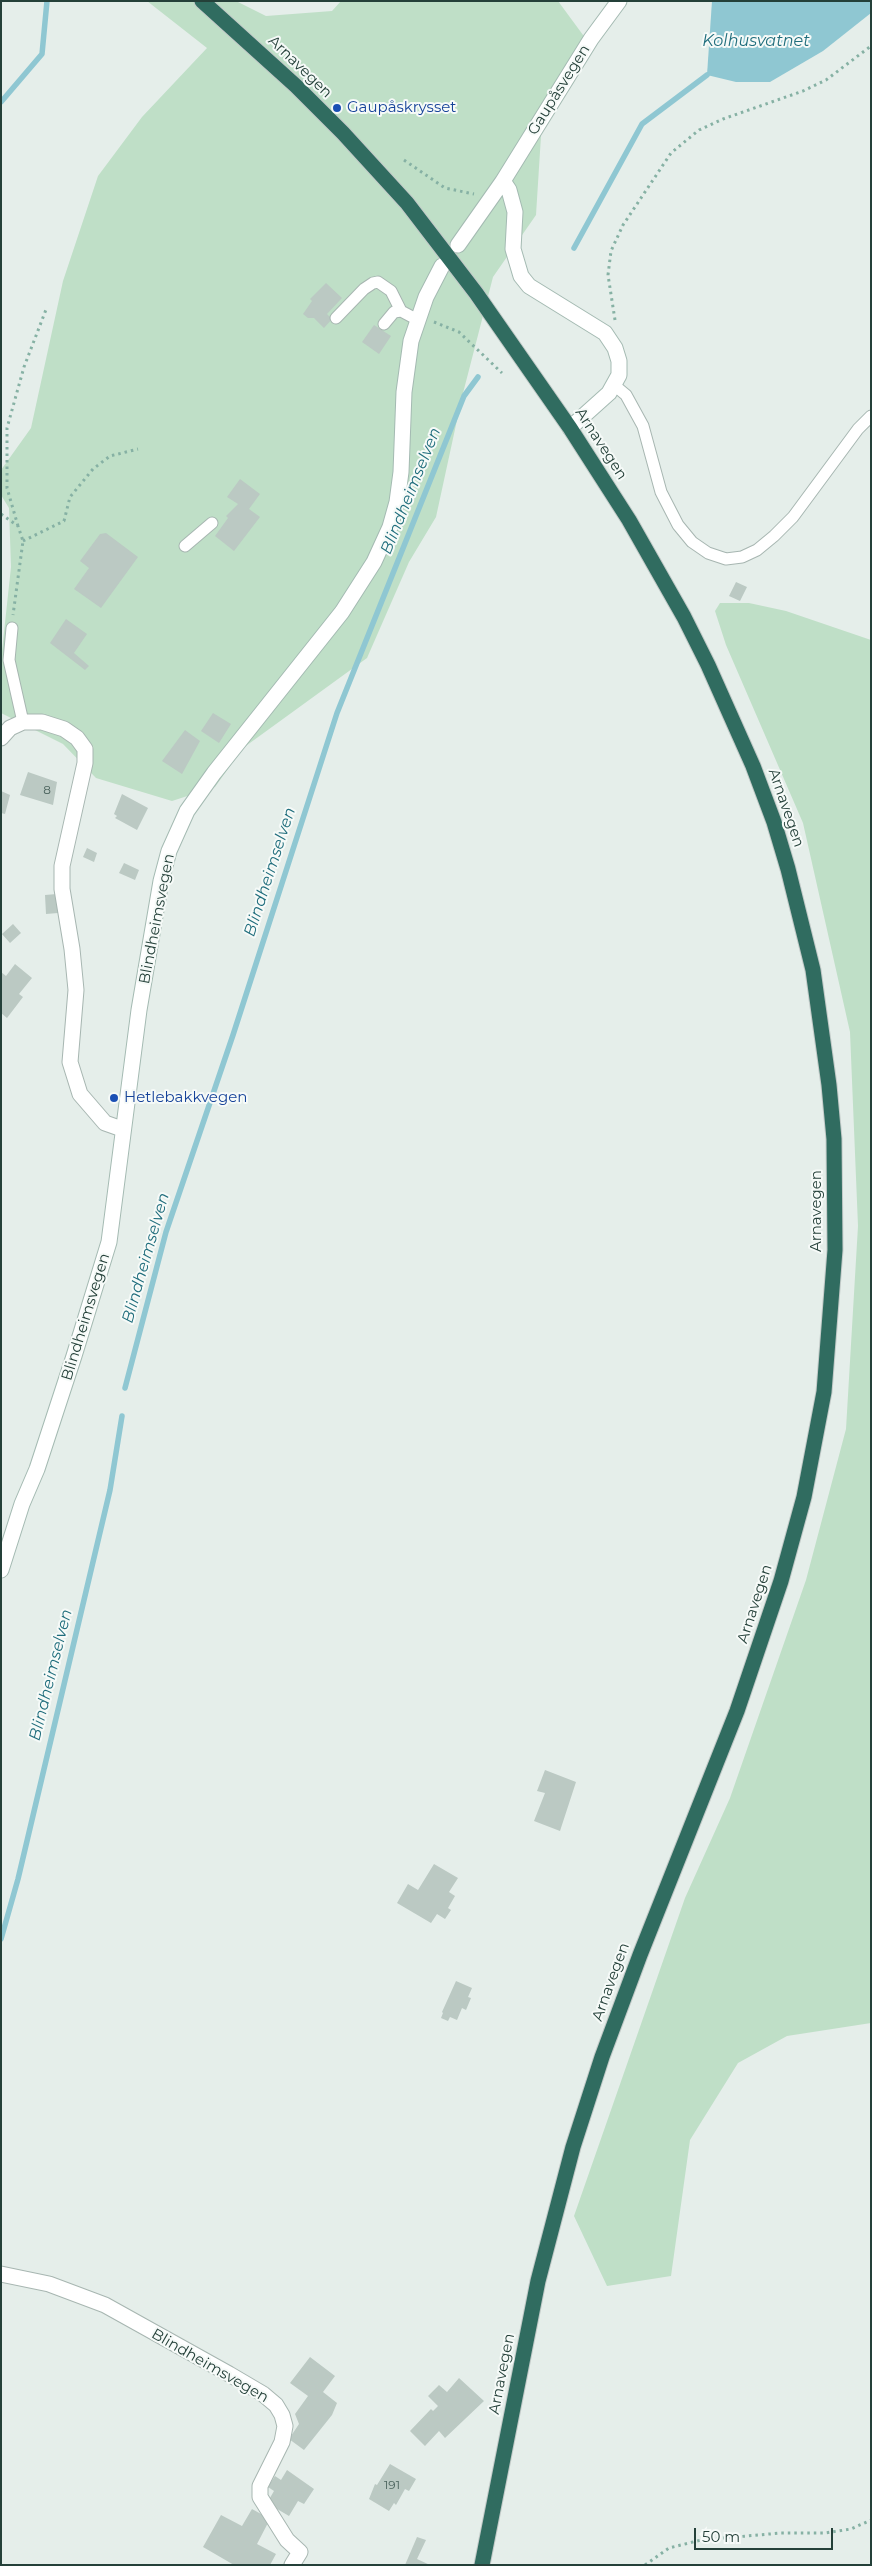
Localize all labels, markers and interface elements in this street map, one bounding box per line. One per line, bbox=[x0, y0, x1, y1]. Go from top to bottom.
water label: Kolhusvatnet bbox=[702, 31, 810, 51]
street label: Arnavegen bbox=[264, 32, 336, 102]
street label: Gaupåsvegen bbox=[524, 42, 594, 138]
place label: Gaupåskrysset bbox=[347, 99, 456, 117]
marker: Gaupåskrysset bbox=[331, 102, 343, 114]
street label: Arnavegen bbox=[571, 405, 631, 483]
water label: Blindheimselven bbox=[377, 425, 445, 557]
street label: Arnavegen bbox=[764, 766, 808, 850]
house number: 8 bbox=[43, 783, 51, 797]
water label: Blindheimselven bbox=[240, 805, 300, 939]
street label: Blindheimsvegen bbox=[136, 852, 178, 986]
place label: Hetlebakkvegen bbox=[124, 1089, 247, 1107]
marker: Hetlebakkvegen bbox=[108, 1092, 120, 1104]
street label: Arnavegen bbox=[808, 1170, 826, 1252]
water label: Blindheimselven bbox=[118, 1191, 174, 1325]
street label: Blindheimsvegen bbox=[58, 1251, 114, 1383]
street label: Arnavegen bbox=[734, 1562, 776, 1646]
water label: Blindheimselven bbox=[25, 1607, 77, 1743]
street label: Arnavegen bbox=[589, 1940, 633, 2024]
street label: Blindheimsvegen bbox=[148, 2325, 272, 2407]
street label: Arnavegen bbox=[485, 2332, 519, 2416]
house number: 191 bbox=[384, 2478, 400, 2492]
scale bar bbox=[697, 2518, 836, 2550]
text: 50 m bbox=[702, 2527, 740, 2546]

